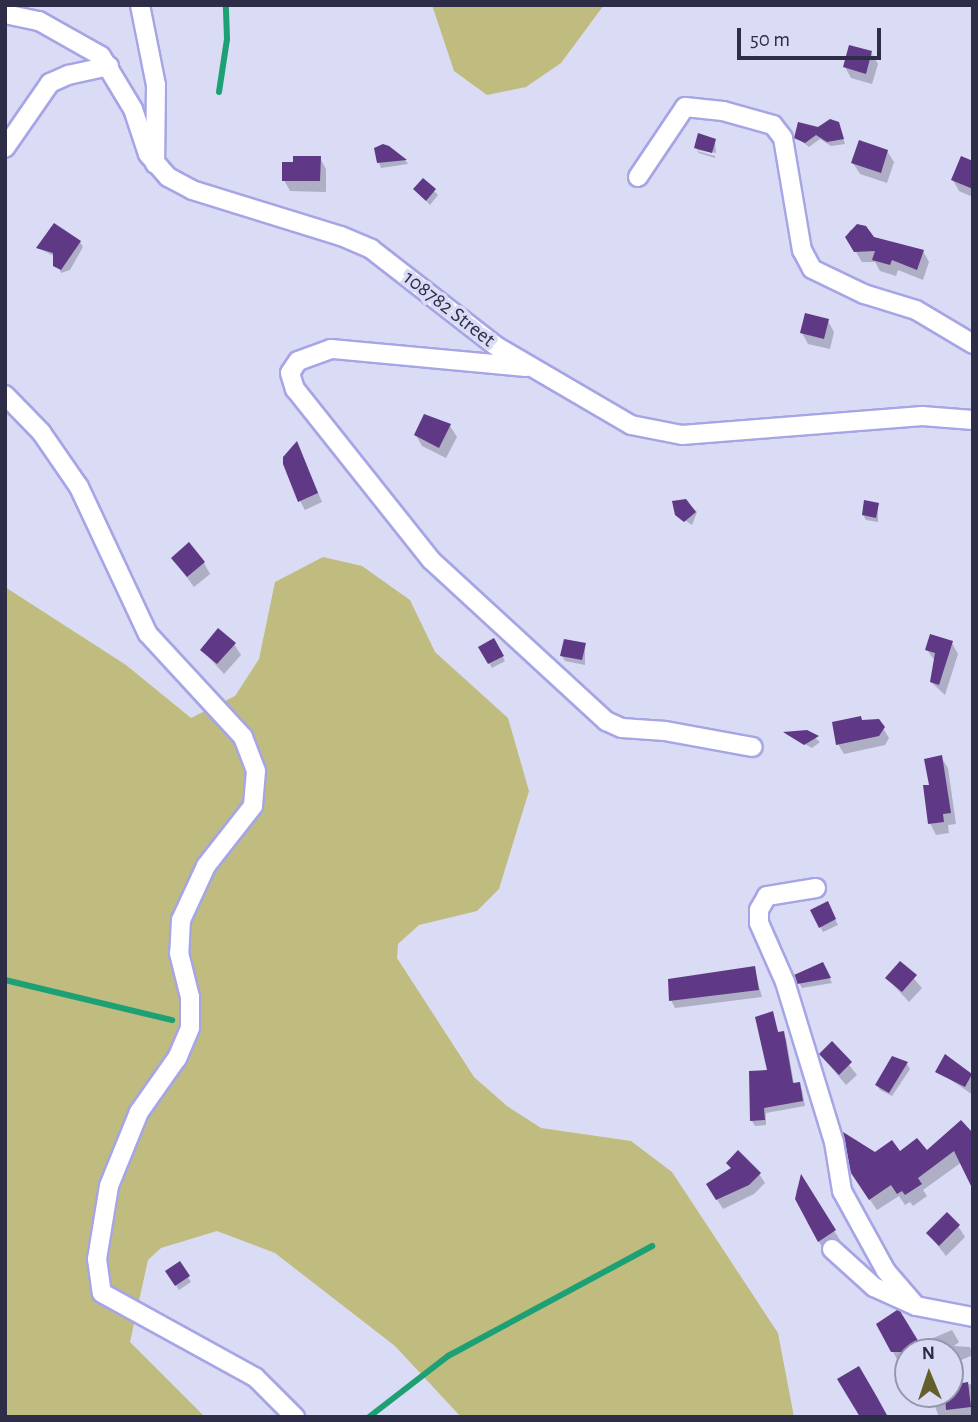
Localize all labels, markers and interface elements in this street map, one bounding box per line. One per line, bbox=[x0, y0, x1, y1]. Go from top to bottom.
scale bar bbox=[740, 14, 884, 58]
text: 50 m bbox=[750, 29, 790, 50]
street label: 108782 Street bbox=[398, 265, 500, 353]
north arrow bbox=[894, 1338, 964, 1408]
text: N bbox=[921, 1344, 935, 1363]

